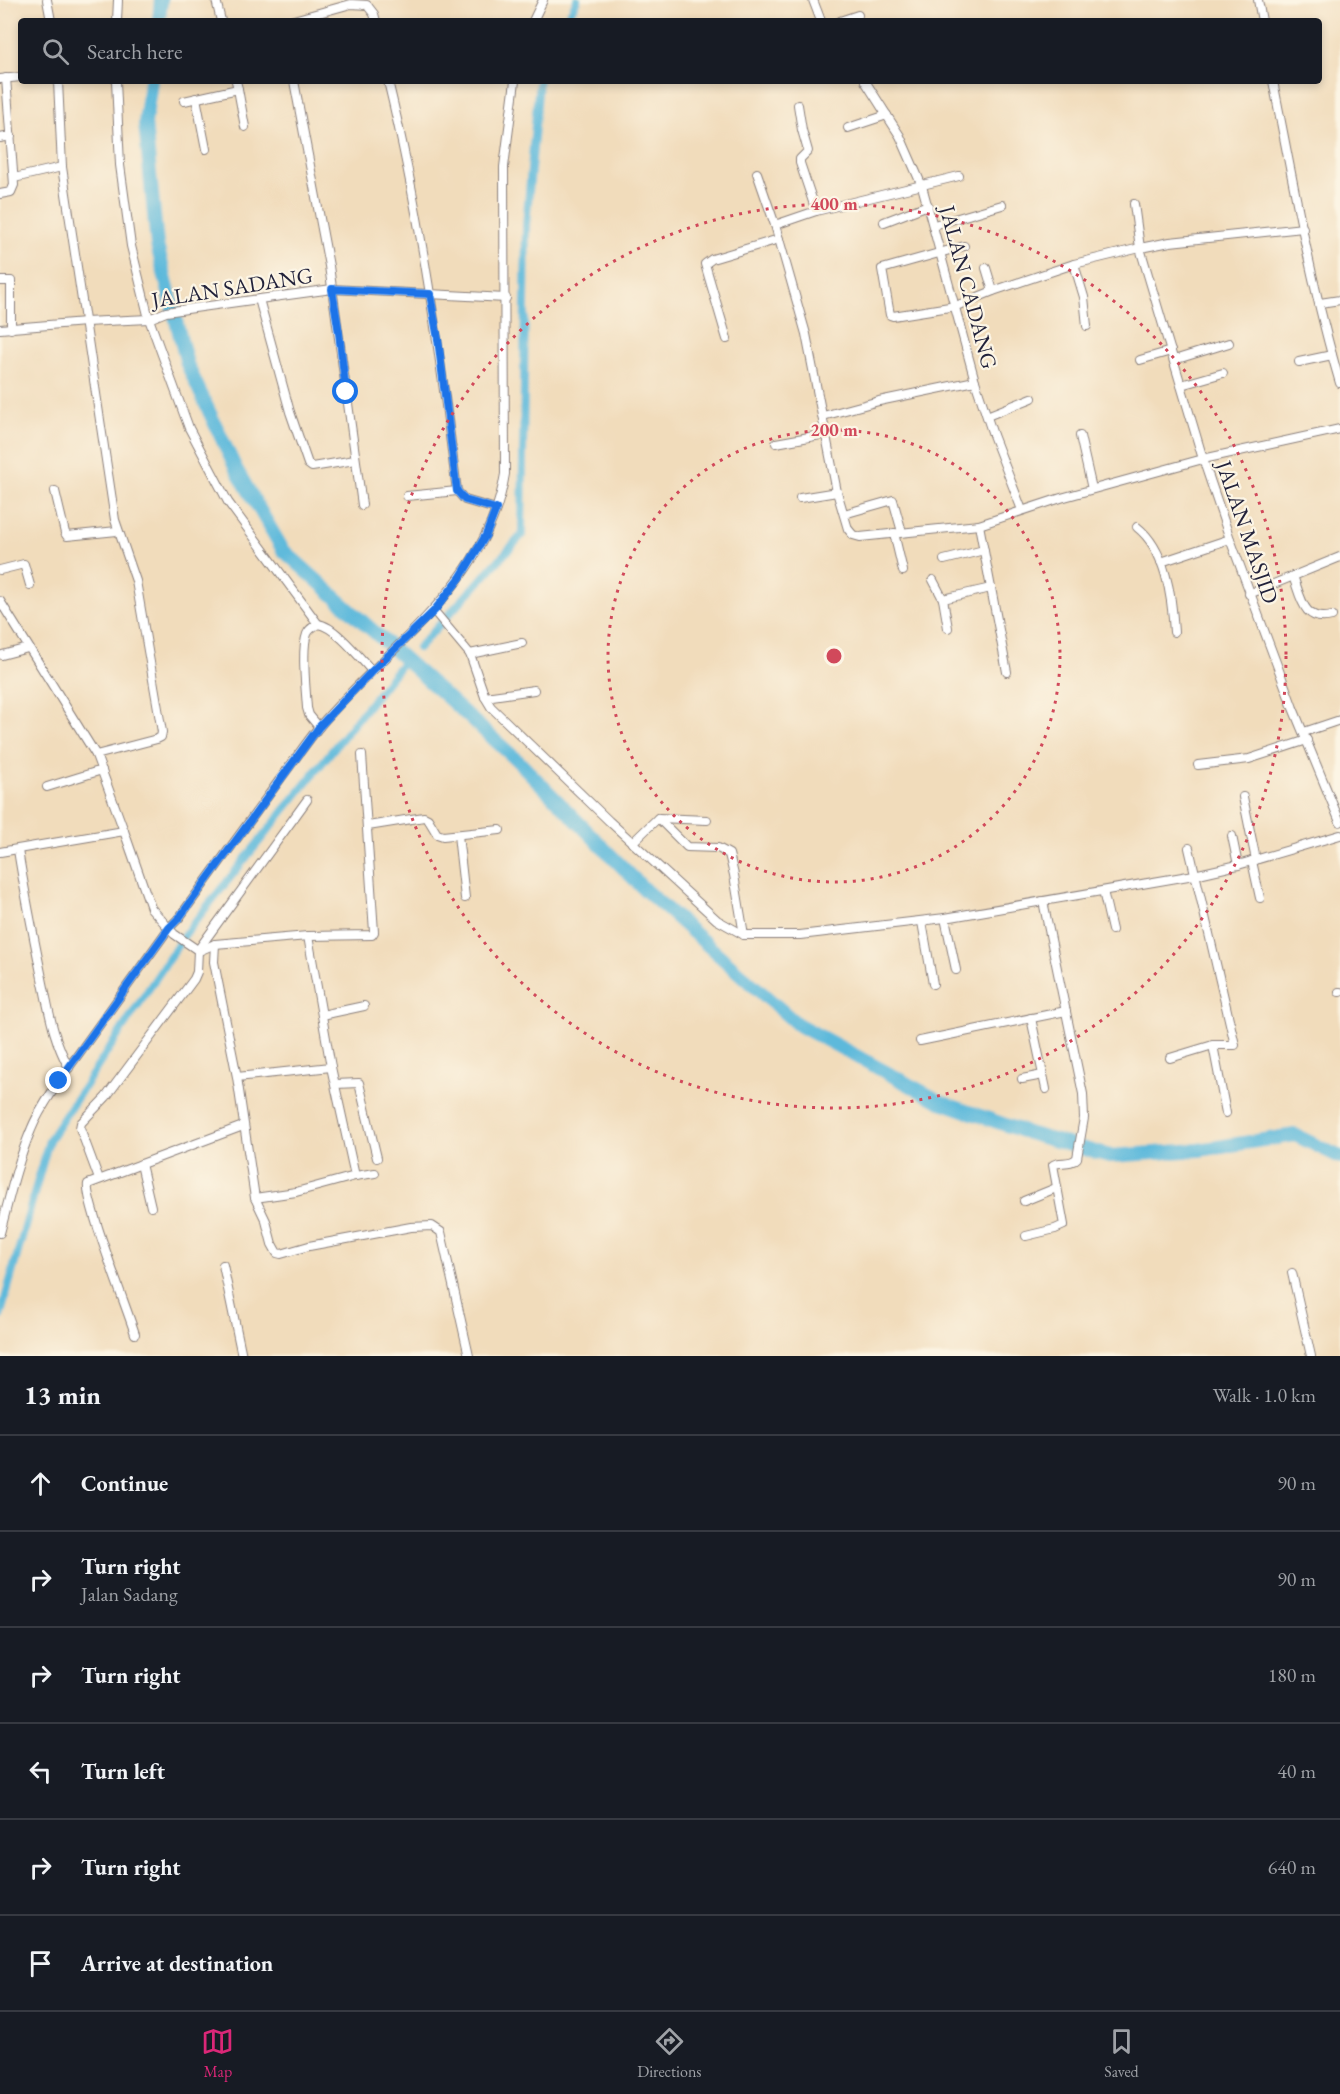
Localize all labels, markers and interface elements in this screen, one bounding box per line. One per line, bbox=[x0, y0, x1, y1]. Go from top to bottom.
search box bbox=[18, 18, 1322, 84]
icon: search bbox=[39, 35, 72, 68]
text: Search here bbox=[87, 37, 182, 66]
text: 400 m bbox=[810, 192, 858, 215]
street label: JALAN CADANG bbox=[932, 200, 1004, 372]
street label: JALAN SADANG bbox=[147, 260, 315, 315]
route start bbox=[332, 378, 358, 404]
text: 200 m bbox=[810, 418, 858, 441]
street label: JALAN MASJID bbox=[1209, 455, 1286, 608]
centre of rings bbox=[824, 646, 844, 666]
route end bbox=[45, 1067, 71, 1093]
text: 13 min bbox=[24, 1378, 101, 1412]
text: Walk · 1.0 km bbox=[1213, 1382, 1316, 1408]
icon: ahead bbox=[24, 1467, 57, 1500]
text: Continue bbox=[81, 1469, 168, 1498]
text: 90 m bbox=[1277, 1470, 1316, 1496]
text: Turn right bbox=[81, 1552, 180, 1581]
icon: right bbox=[24, 1563, 57, 1596]
text: 90 m bbox=[1277, 1566, 1316, 1592]
text: Jalan Sadang bbox=[81, 1581, 178, 1607]
icon: right bbox=[24, 1659, 57, 1692]
text: Turn right bbox=[81, 1661, 180, 1690]
text: 180 m bbox=[1268, 1662, 1316, 1688]
icon: left bbox=[24, 1755, 57, 1788]
text: Turn left bbox=[81, 1757, 165, 1786]
text: 40 m bbox=[1277, 1758, 1316, 1784]
icon: right bbox=[24, 1851, 57, 1884]
text: Turn right bbox=[81, 1853, 180, 1882]
text: 640 m bbox=[1268, 1854, 1316, 1880]
icon: arrive bbox=[24, 1947, 57, 1980]
text: Arrive at destination bbox=[81, 1949, 273, 1978]
tab: Map bbox=[201, 2025, 234, 2082]
tab: Directions bbox=[637, 2025, 702, 2082]
tab: Saved bbox=[1104, 2025, 1139, 2082]

